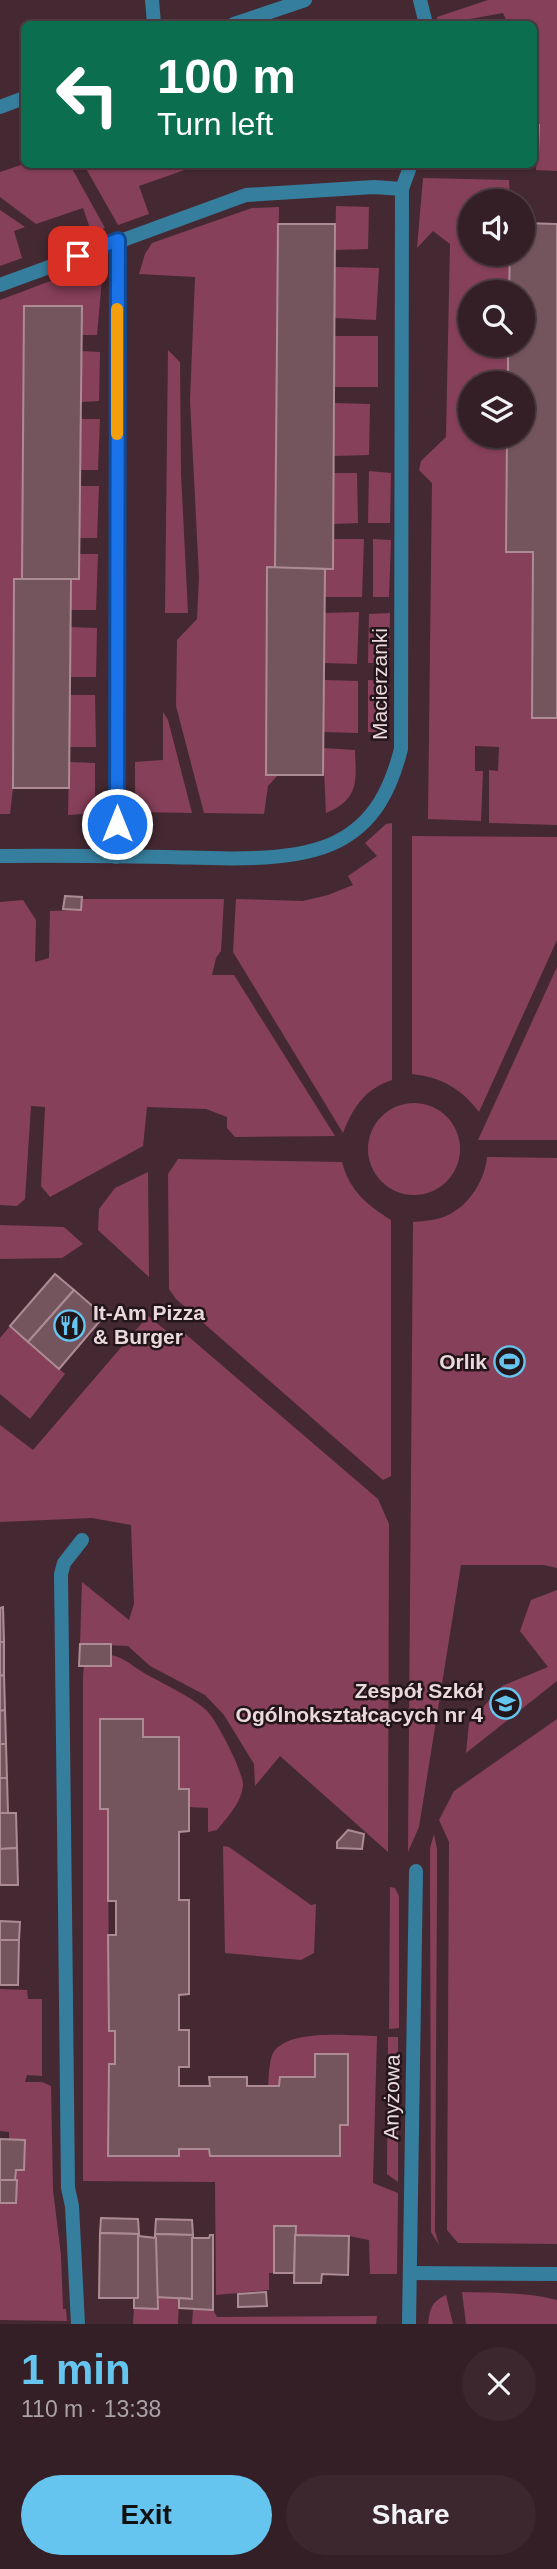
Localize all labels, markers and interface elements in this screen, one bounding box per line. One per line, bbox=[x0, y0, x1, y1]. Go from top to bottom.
icon: left bbox=[42, 49, 133, 140]
text: 100 m bbox=[157, 49, 296, 103]
text: Turn left bbox=[157, 106, 273, 142]
map controls bbox=[458, 189, 535, 448]
button: sound bbox=[458, 189, 535, 266]
pin bbox=[48, 226, 108, 286]
icon: arrive bbox=[59, 237, 97, 275]
button: search bbox=[458, 280, 535, 357]
button: layers bbox=[458, 371, 535, 448]
street label: Macierzanki bbox=[368, 628, 391, 740]
position arrow bbox=[80, 787, 154, 861]
place label: It-Am Pizza & Burger bbox=[93, 1301, 205, 1348]
restaurant icon: It-Am Pizza & Burger bbox=[53, 1308, 87, 1342]
sports icon: Orlik bbox=[493, 1345, 527, 1379]
place label: Orlik bbox=[439, 1350, 487, 1373]
place label: Zespół Szkół Ogólnokształcących nr 4 bbox=[236, 1679, 483, 1726]
school or university icon: Zespół Szkół Ogólnokształcących nr 4 bbox=[489, 1686, 523, 1720]
street label: Anyżowa bbox=[379, 2054, 404, 2140]
text: 1 min bbox=[21, 2346, 131, 2393]
button: close bbox=[462, 2347, 536, 2421]
text: 110 m · 13:38 bbox=[21, 2396, 161, 2422]
button: Exit bbox=[21, 2475, 272, 2555]
button: Share bbox=[286, 2475, 536, 2555]

